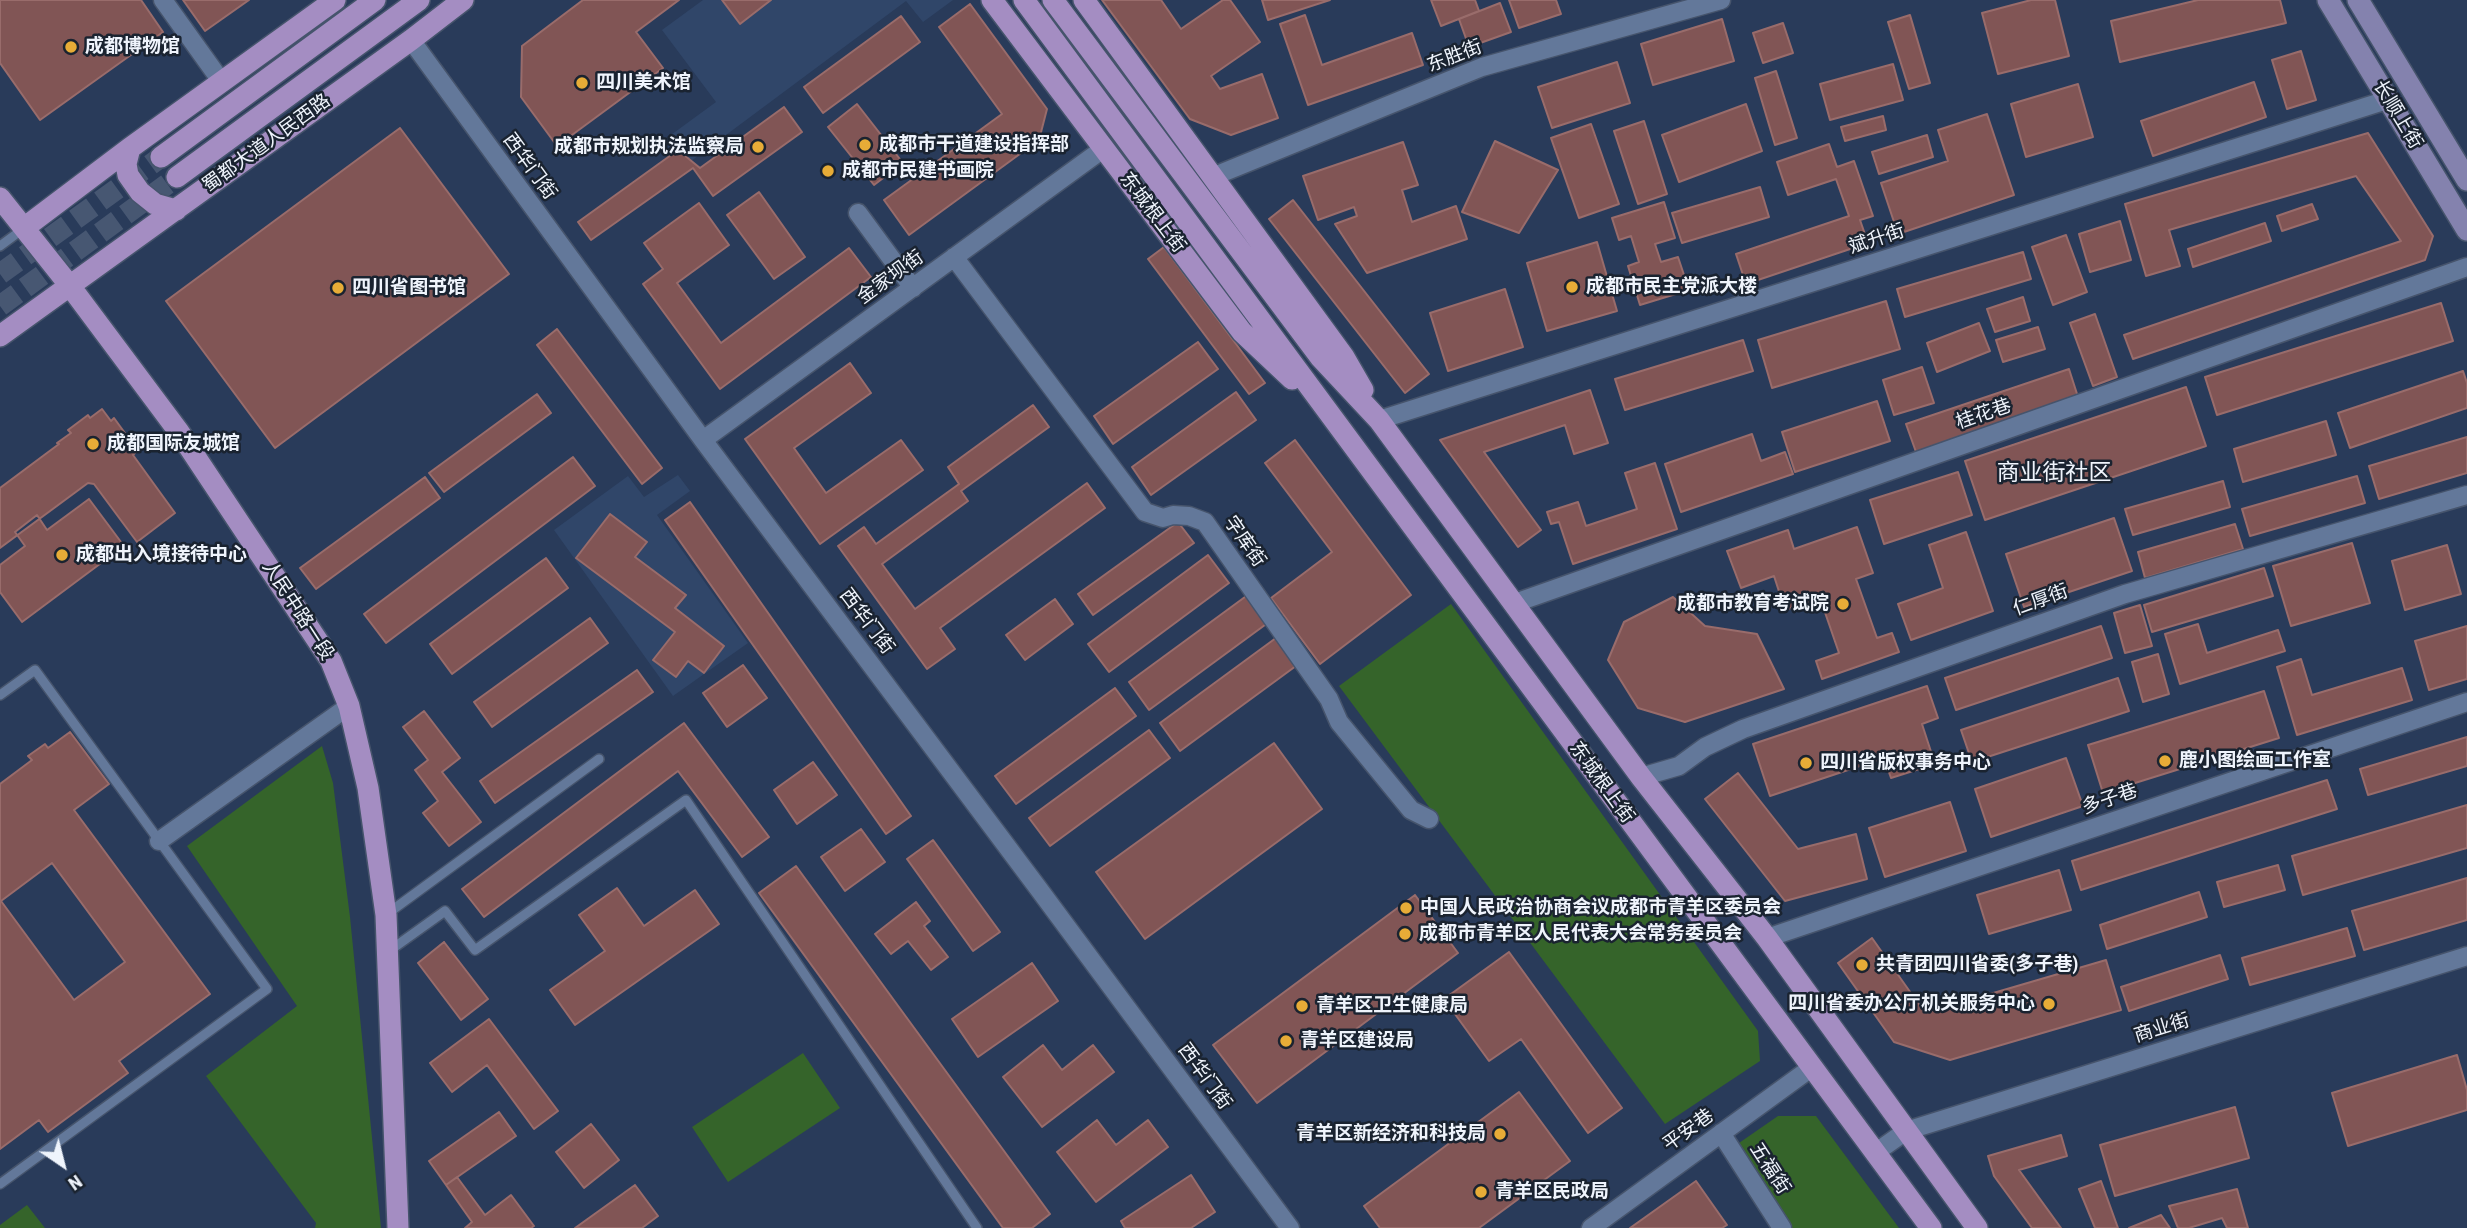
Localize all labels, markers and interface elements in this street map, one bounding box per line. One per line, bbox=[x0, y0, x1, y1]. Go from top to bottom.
place label: 成都博物馆 bbox=[85, 36, 180, 58]
street label: 东胜街 bbox=[1424, 36, 1486, 78]
marker: 成都博物馆 bbox=[63, 39, 79, 55]
place label: 四川美术馆 bbox=[596, 72, 691, 94]
marker: 四川美术馆 bbox=[574, 75, 590, 91]
street label: 长顺上街 bbox=[2368, 77, 2426, 153]
street label: 蜀都大道人民西路 bbox=[199, 90, 335, 198]
street label: 西华门街 bbox=[497, 130, 561, 204]
place label: 成都市干道建设指挥部 bbox=[879, 134, 1069, 156]
place label: 成都市规划执法监察局 bbox=[554, 136, 744, 158]
marker: 成都市干道建设指挥部 bbox=[857, 137, 873, 153]
marker: 成都市规划执法监察局 bbox=[750, 139, 766, 155]
place label: 成都市民建书画院 bbox=[842, 160, 994, 182]
marker: 成都市民建书画院 bbox=[820, 163, 836, 179]
street label: 东城根上街 bbox=[1114, 168, 1190, 258]
street label: 斌升街 bbox=[1846, 220, 1908, 260]
street label: 金家坝街 bbox=[854, 246, 928, 310]
place label: 成都市民主党派大楼 bbox=[1586, 276, 1757, 298]
place label: 四川省图书馆 bbox=[352, 277, 466, 299]
marker: 成都市民主党派大楼 bbox=[1564, 279, 1580, 295]
marker: 四川省图书馆 bbox=[330, 280, 346, 296]
street label: 桂花巷 bbox=[1953, 395, 2015, 435]
place label: 成都国际友城馆 bbox=[107, 433, 240, 455]
marker: 成都国际友城馆 bbox=[85, 436, 101, 452]
district label: 商业街社区 bbox=[1997, 460, 2111, 488]
street label: 字库街 bbox=[1218, 512, 1270, 572]
place label: 成都出入境接待中心 bbox=[76, 544, 247, 566]
marker: 成都出入境接待中心 bbox=[54, 547, 70, 563]
street label: 人民中路一段 bbox=[256, 557, 338, 665]
street label: 仁厚街 bbox=[2010, 581, 2072, 621]
street label: 西华门街 bbox=[834, 585, 898, 659]
place label: 成都市教育考试院 bbox=[1677, 593, 1829, 615]
marker: 成都市教育考试院 bbox=[1835, 596, 1851, 612]
street label: 东城根上街 bbox=[1564, 738, 1638, 828]
place label: 鹿小图绘画工作室 bbox=[2179, 750, 2331, 772]
place label: 四川省版权事务中心 bbox=[1820, 752, 1991, 774]
marker: 鹿小图绘画工作室 bbox=[2157, 753, 2173, 769]
marker: 四川省版权事务中心 bbox=[1798, 755, 1814, 771]
street label: 多子巷 bbox=[2079, 780, 2141, 820]
place label: 中国人民政治协商会议成都市青羊区委员会 bbox=[1420, 897, 1781, 919]
marker: 中国人民政治协商会议成都市青羊区委员会 bbox=[1398, 900, 1414, 916]
place label: 成都市青羊区人民代表大会常务委员会 bbox=[1419, 923, 1742, 945]
marker: 成都市青羊区人民代表大会常务委员会 bbox=[1397, 926, 1413, 942]
place label: 共青团四川省委(多子巷) bbox=[1876, 954, 2078, 976]
marker: 共青团四川省委(多子巷) bbox=[1854, 957, 1870, 973]
place label: 四川省委办公厅机关服务中心 bbox=[1788, 993, 2035, 1015]
place label: 青羊区卫生健康局 bbox=[1316, 995, 1468, 1017]
marker: 四川省委办公厅机关服务中心 bbox=[2041, 996, 2057, 1012]
marker: 青羊区卫生健康局 bbox=[1294, 998, 1310, 1014]
street label: 商业街 bbox=[2131, 1010, 2193, 1048]
place label: 青羊区建设局 bbox=[1300, 1030, 1414, 1052]
marker: 青羊区建设局 bbox=[1278, 1033, 1294, 1049]
street label: 西华门街 bbox=[1172, 1040, 1236, 1114]
street label: 平安巷 bbox=[1659, 1105, 1719, 1157]
place label: 青羊区新经济和科技局 bbox=[1296, 1123, 1486, 1145]
marker: 青羊区新经济和科技局 bbox=[1492, 1126, 1508, 1142]
north arrow bbox=[28, 1130, 98, 1200]
street label: 五福街 bbox=[1744, 1139, 1794, 1199]
text: N bbox=[64, 1170, 87, 1195]
place label: 青羊区民政局 bbox=[1495, 1181, 1609, 1203]
marker: 青羊区民政局 bbox=[1473, 1184, 1489, 1200]

